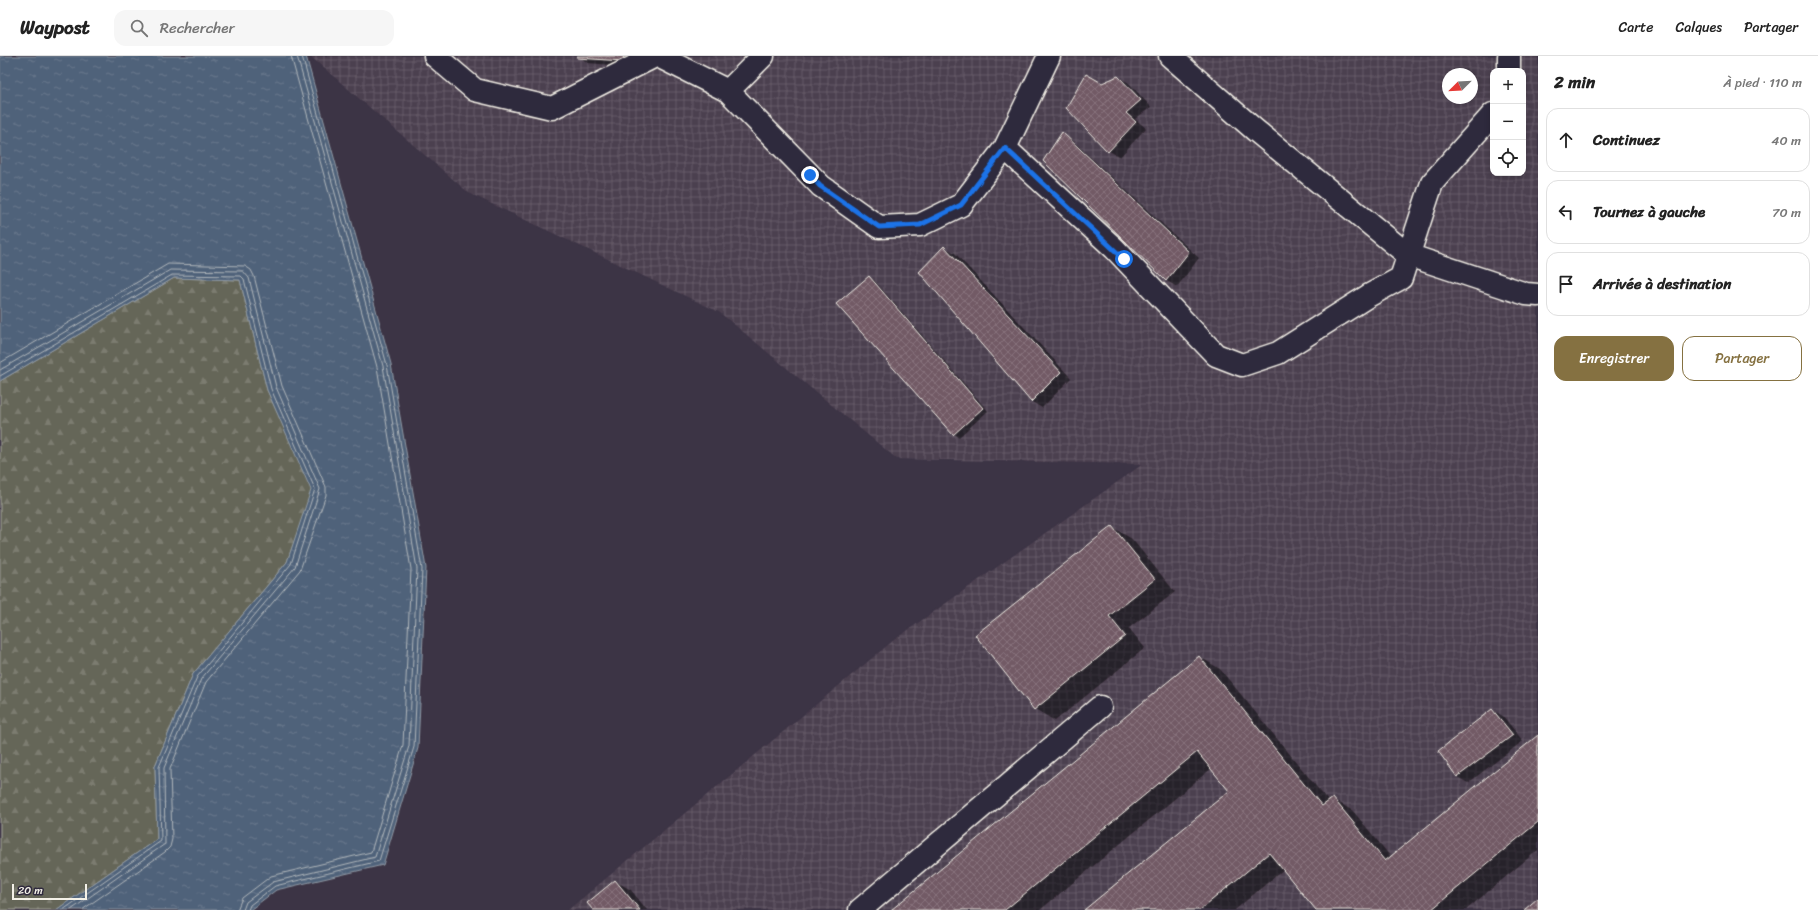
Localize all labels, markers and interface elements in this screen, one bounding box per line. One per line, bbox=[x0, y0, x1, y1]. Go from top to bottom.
search box bbox=[114, 10, 394, 46]
text: Waypost bbox=[20, 11, 90, 44]
text: Rechercher bbox=[160, 15, 235, 41]
text: Carte bbox=[1619, 15, 1653, 40]
text: Calques bbox=[1675, 15, 1722, 40]
text: Partager bbox=[1744, 15, 1798, 40]
icon: search bbox=[128, 17, 150, 39]
text: 2 min bbox=[1554, 67, 1595, 97]
north arrow bbox=[1442, 68, 1478, 104]
map controls bbox=[1490, 68, 1526, 176]
button: + bbox=[1490, 68, 1526, 104]
text: À pied · 110 m bbox=[1723, 71, 1802, 94]
button: − bbox=[1490, 104, 1526, 140]
text: Continuez bbox=[1593, 127, 1660, 153]
icon: ahead bbox=[1555, 129, 1577, 151]
text: 40 m bbox=[1771, 129, 1801, 152]
button: locate bbox=[1490, 140, 1526, 176]
route end bbox=[801, 166, 819, 184]
text: Tournez à gauche bbox=[1593, 199, 1705, 225]
icon: left bbox=[1555, 201, 1577, 223]
text: 70 m bbox=[1772, 201, 1801, 224]
route start bbox=[1115, 250, 1133, 268]
text: Arrivée à destination bbox=[1593, 271, 1731, 297]
icon: arrive bbox=[1555, 273, 1577, 295]
button: Enregistrer bbox=[1554, 336, 1674, 381]
button: Partager bbox=[1682, 336, 1802, 381]
text: 20 m bbox=[18, 881, 43, 900]
scale bar bbox=[12, 882, 87, 901]

